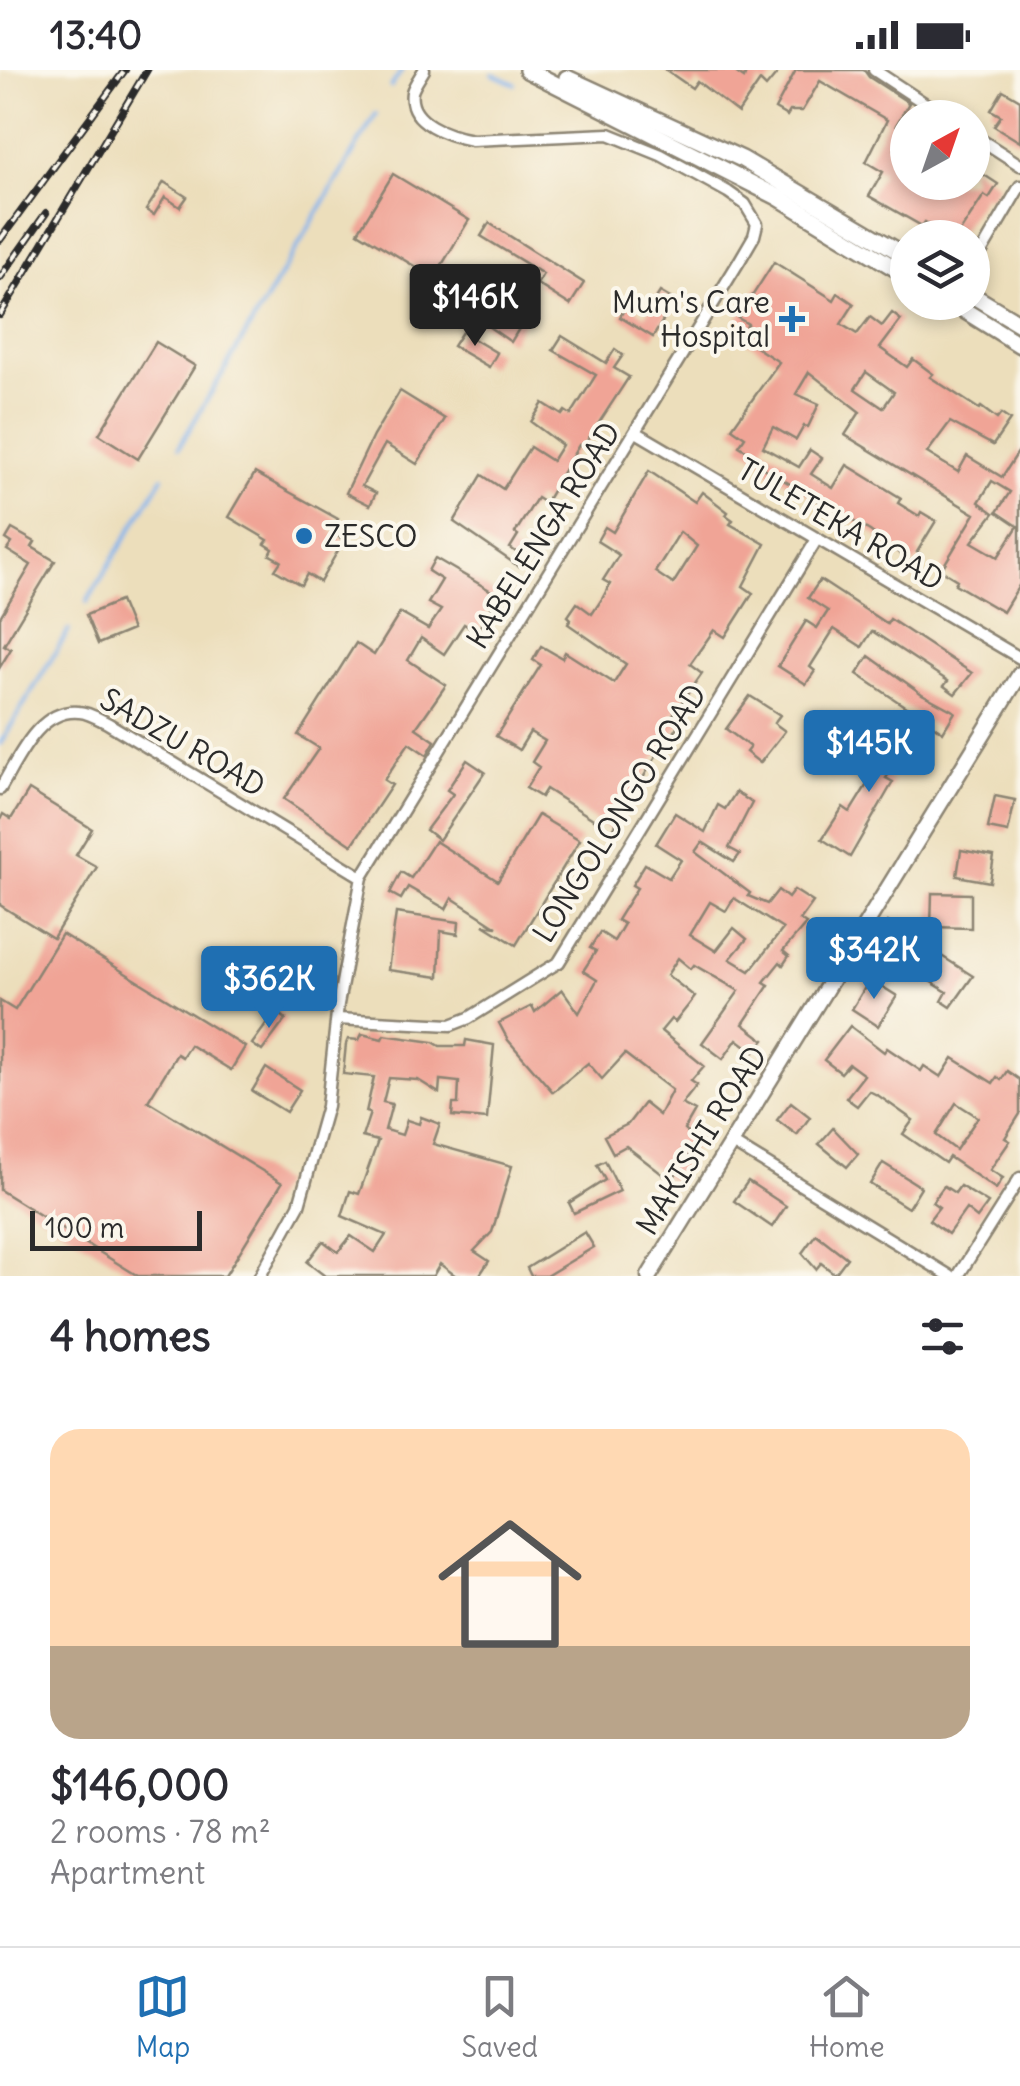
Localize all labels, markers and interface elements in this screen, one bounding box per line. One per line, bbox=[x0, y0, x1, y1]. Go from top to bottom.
text: 13:40 bbox=[50, 12, 142, 59]
north arrow bbox=[890, 100, 990, 200]
map controls bbox=[890, 100, 990, 320]
button: layers bbox=[890, 220, 990, 320]
pin: $146K bbox=[405, 264, 545, 349]
text: $146K bbox=[432, 276, 518, 317]
place label: Mum's Care Hospital bbox=[612, 283, 770, 355]
marker: Mum's Care Hospital bbox=[779, 306, 805, 332]
street label: KABELENGA ROAD bbox=[458, 414, 628, 656]
street label: TULETEKA ROAD bbox=[731, 450, 951, 598]
place label: ZESCO bbox=[324, 517, 418, 555]
marker: ZESCO bbox=[293, 525, 315, 547]
street label: LONGOLONGO ROAD bbox=[524, 677, 714, 949]
street label: SADZU ROAD bbox=[94, 680, 272, 804]
pin: $145K bbox=[799, 710, 939, 795]
text: $145K bbox=[826, 722, 912, 763]
pin: $342K bbox=[804, 917, 944, 1002]
text: $342K bbox=[828, 929, 920, 970]
pin: $362K bbox=[199, 946, 339, 1031]
text: $362K bbox=[223, 958, 315, 999]
street label: MAKISHI ROAD bbox=[628, 1038, 774, 1242]
scale bar bbox=[30, 1206, 202, 1250]
text: 100 m bbox=[45, 1210, 124, 1246]
icon: filters bbox=[915, 1309, 970, 1364]
text: 4 homes bbox=[50, 1310, 211, 1362]
icon: home bbox=[420, 1494, 600, 1674]
text: $146,000 bbox=[50, 1759, 229, 1811]
text: 2 rooms · 78 m² bbox=[50, 1811, 271, 1852]
text: Apartment bbox=[50, 1852, 205, 1893]
tab: Map bbox=[135, 1969, 190, 2065]
tab: Saved bbox=[461, 1969, 538, 2065]
tab: Home bbox=[809, 1969, 885, 2065]

